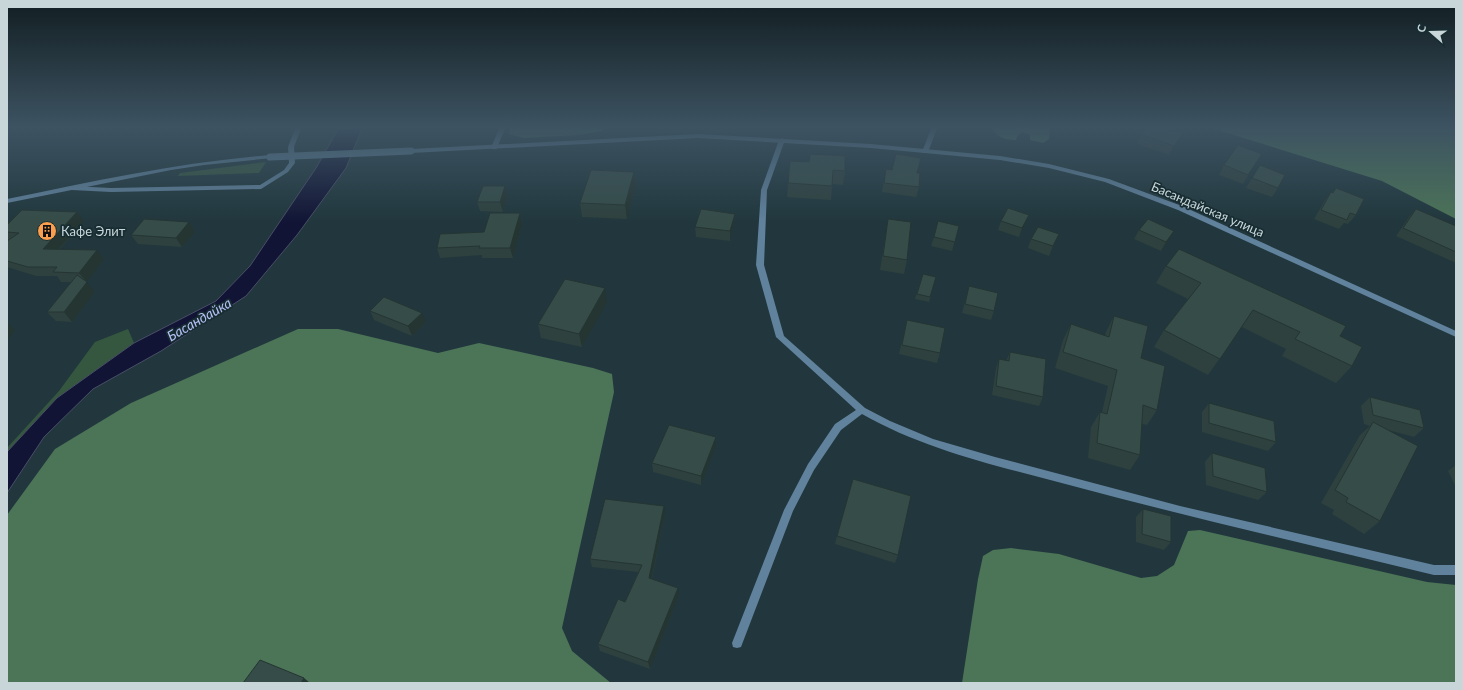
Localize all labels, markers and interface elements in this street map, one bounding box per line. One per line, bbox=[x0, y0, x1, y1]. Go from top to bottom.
north arrow bbox=[1411, 12, 1451, 52]
text: С bbox=[1414, 22, 1429, 34]
street label: Басандайская улица bbox=[1149, 178, 1267, 240]
building icon: Кафе Элит bbox=[36, 220, 58, 242]
place label: Кафе Элит bbox=[61, 223, 126, 239]
water label: Басандайка bbox=[164, 294, 234, 344]

